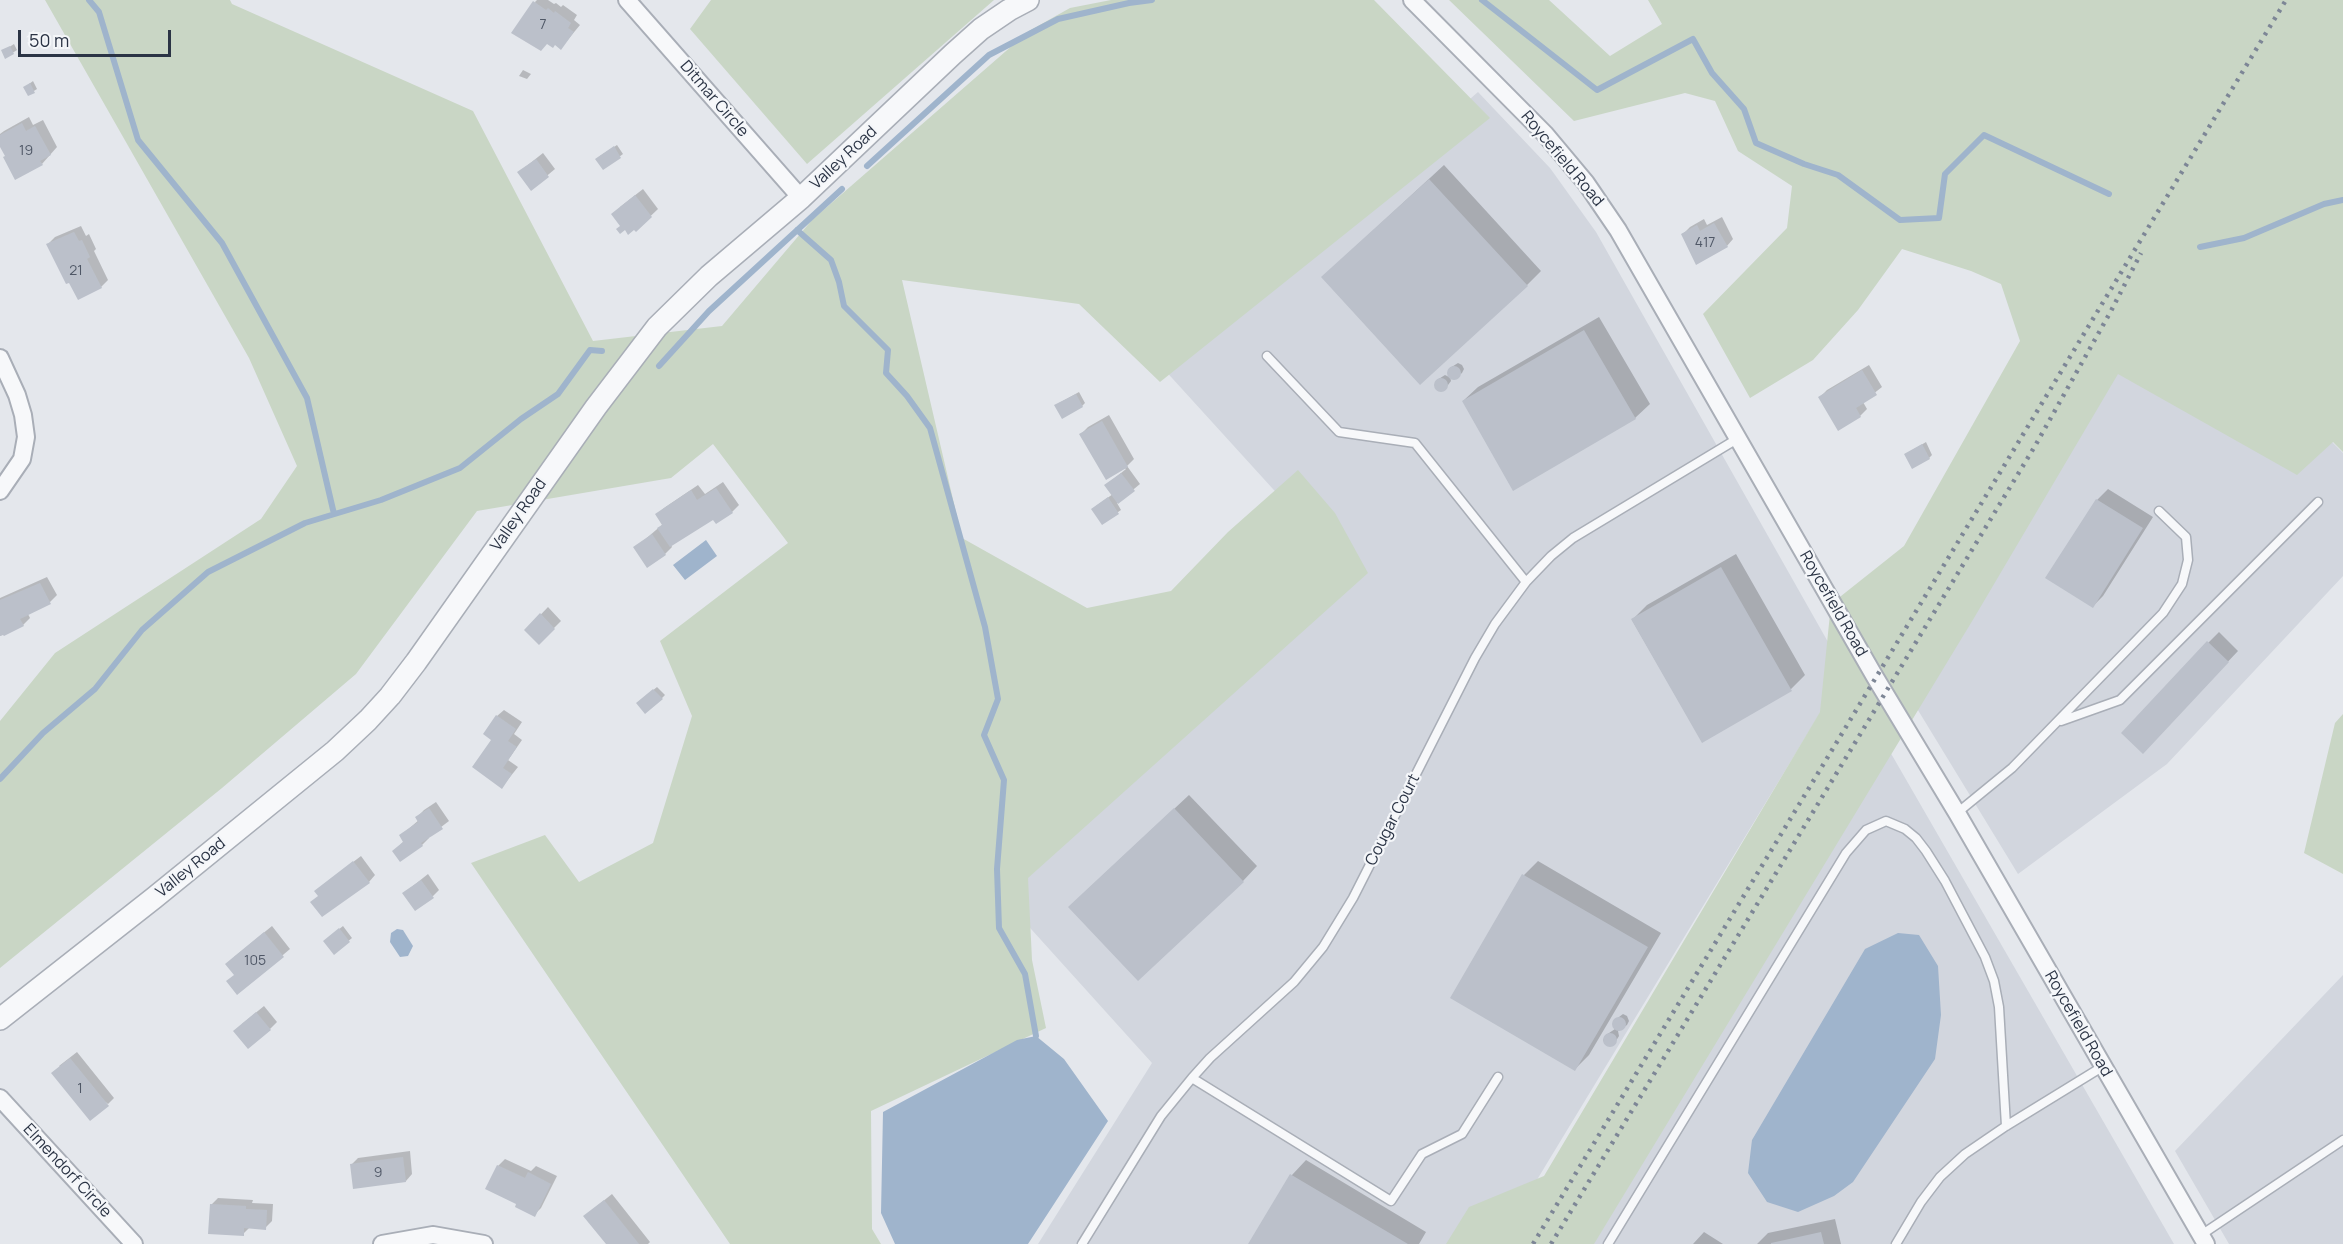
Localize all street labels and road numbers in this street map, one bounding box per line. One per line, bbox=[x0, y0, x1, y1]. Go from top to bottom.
street label: Ditmar Circle bbox=[676, 57, 752, 141]
street label: Roycefield Road bbox=[1517, 107, 1607, 211]
street label: Valley Road bbox=[807, 122, 881, 194]
street label: Valley Road bbox=[487, 475, 551, 555]
street label: Roycefield Road bbox=[1795, 548, 1871, 660]
street label: Cougar Court bbox=[1362, 771, 1424, 869]
street label: Valley Road bbox=[152, 834, 230, 902]
street label: Roycefield Road bbox=[2040, 968, 2116, 1080]
street label: Elmendorf Circle bbox=[19, 1120, 115, 1222]

